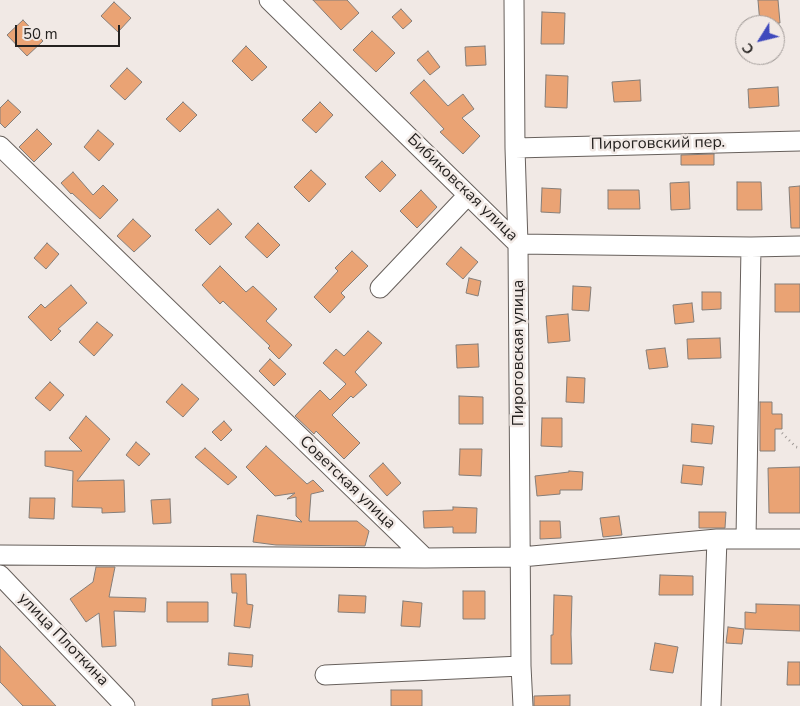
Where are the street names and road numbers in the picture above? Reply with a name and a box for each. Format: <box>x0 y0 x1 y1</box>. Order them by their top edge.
street label: Бибиковская улица <box>403 130 521 246</box>
street label: Пироговский пер. <box>591 133 725 155</box>
street label: Пироговская улица <box>509 280 529 426</box>
street label: Советская улица <box>295 432 399 534</box>
street label: улица Плоткина <box>14 589 112 691</box>

